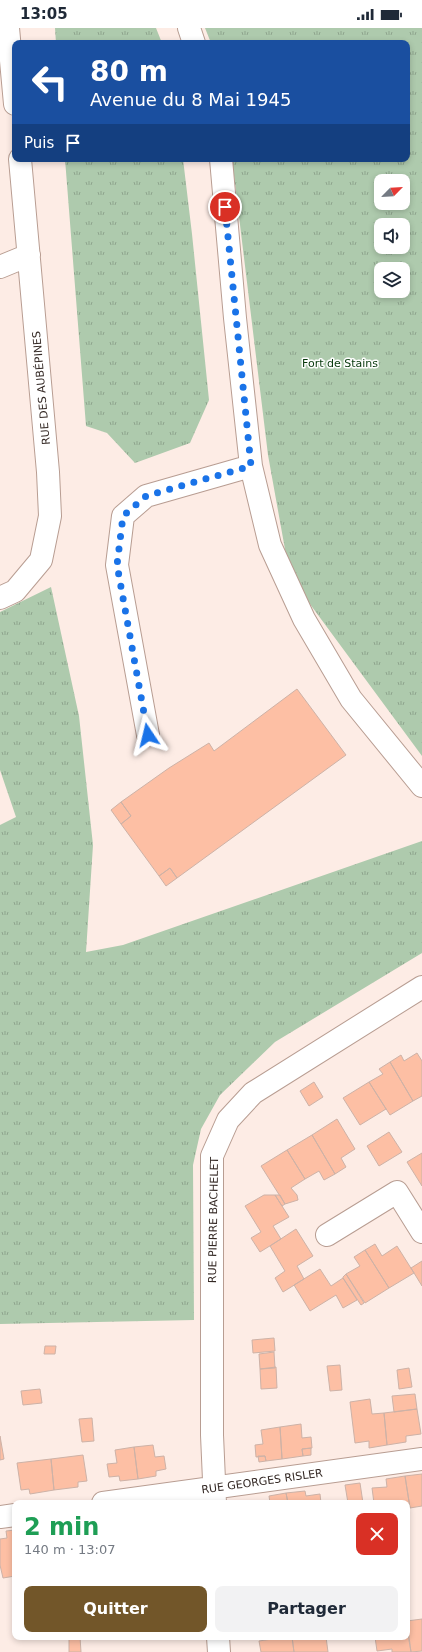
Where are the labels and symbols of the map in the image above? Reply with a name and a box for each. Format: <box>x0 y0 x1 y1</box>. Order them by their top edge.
north arrow <box>374 174 410 210</box>
pin <box>208 190 242 224</box>
street label: RUE DES AUBÉPINES <box>30 331 53 445</box>
park label: Fort de Stains <box>302 357 378 370</box>
position arrow <box>127 714 169 756</box>
street label: RUE PIERRE BACHELET <box>206 1156 221 1283</box>
street label: RUE GEORGES RISLER <box>201 1466 324 1496</box>

